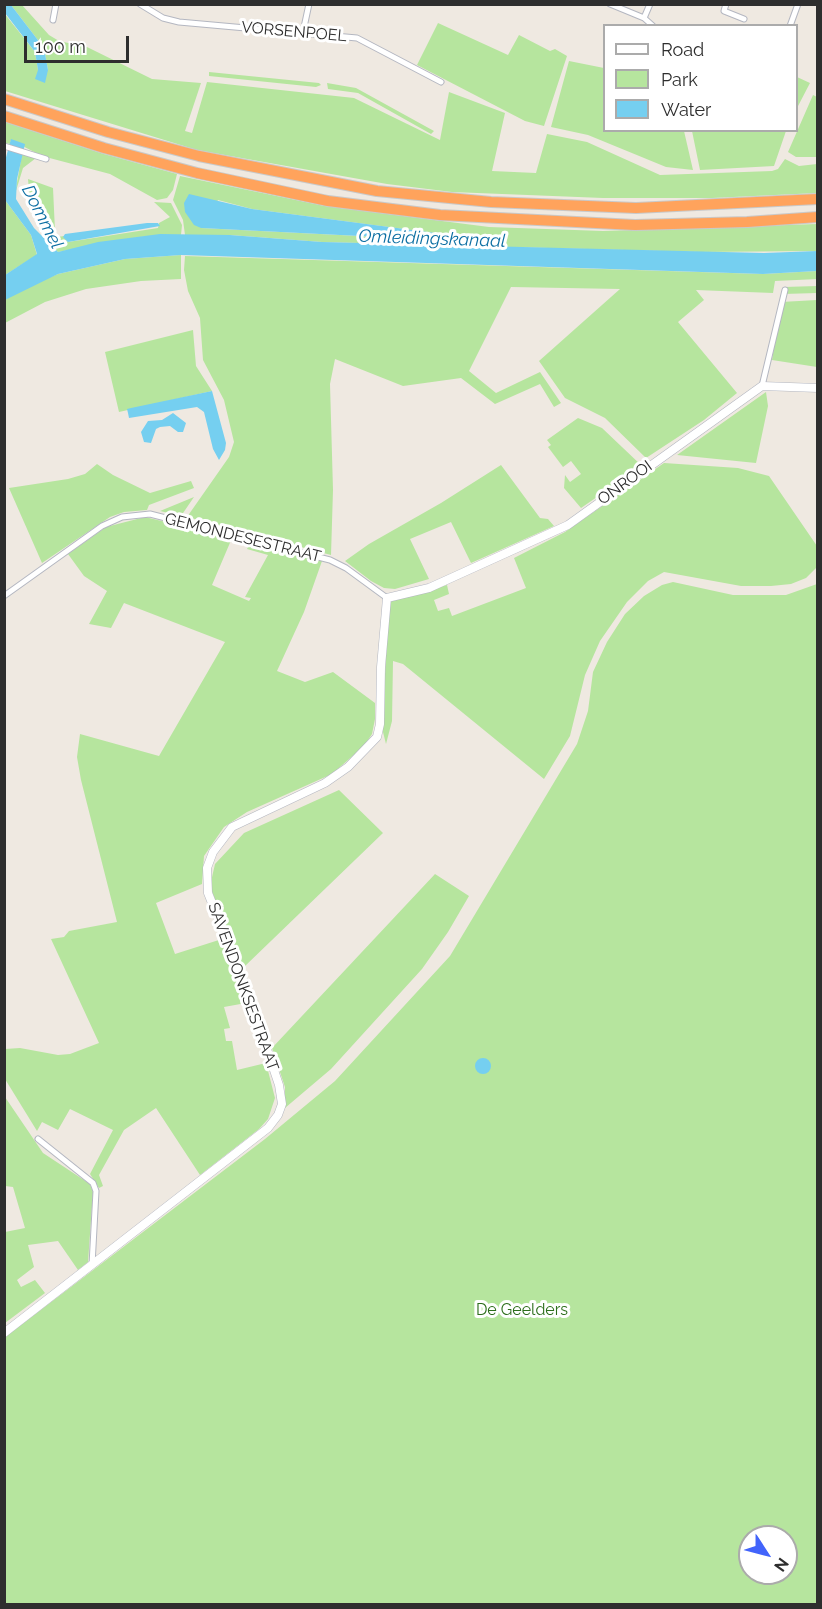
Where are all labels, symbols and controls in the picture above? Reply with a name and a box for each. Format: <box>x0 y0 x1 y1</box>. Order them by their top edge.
street label: VORSENPOEL <box>240 18 348 46</box>
scale bar <box>27 24 132 62</box>
legend <box>603 24 798 132</box>
text: 100 m <box>35 36 86 57</box>
text: Road <box>661 39 704 60</box>
text: Park <box>661 69 698 90</box>
text: Water <box>661 99 711 120</box>
water label: Dommel <box>17 181 67 253</box>
water label: Omleidingskanaal <box>358 226 506 252</box>
street label: ONROOI <box>594 457 656 509</box>
street label: GEMONDESESTRAAT <box>163 509 323 567</box>
street label: SAVENDONKSESTRAAT <box>204 900 282 1074</box>
park label: De Geelders <box>476 1300 568 1320</box>
north arrow <box>738 1525 798 1585</box>
text: N <box>770 1554 793 1575</box>

